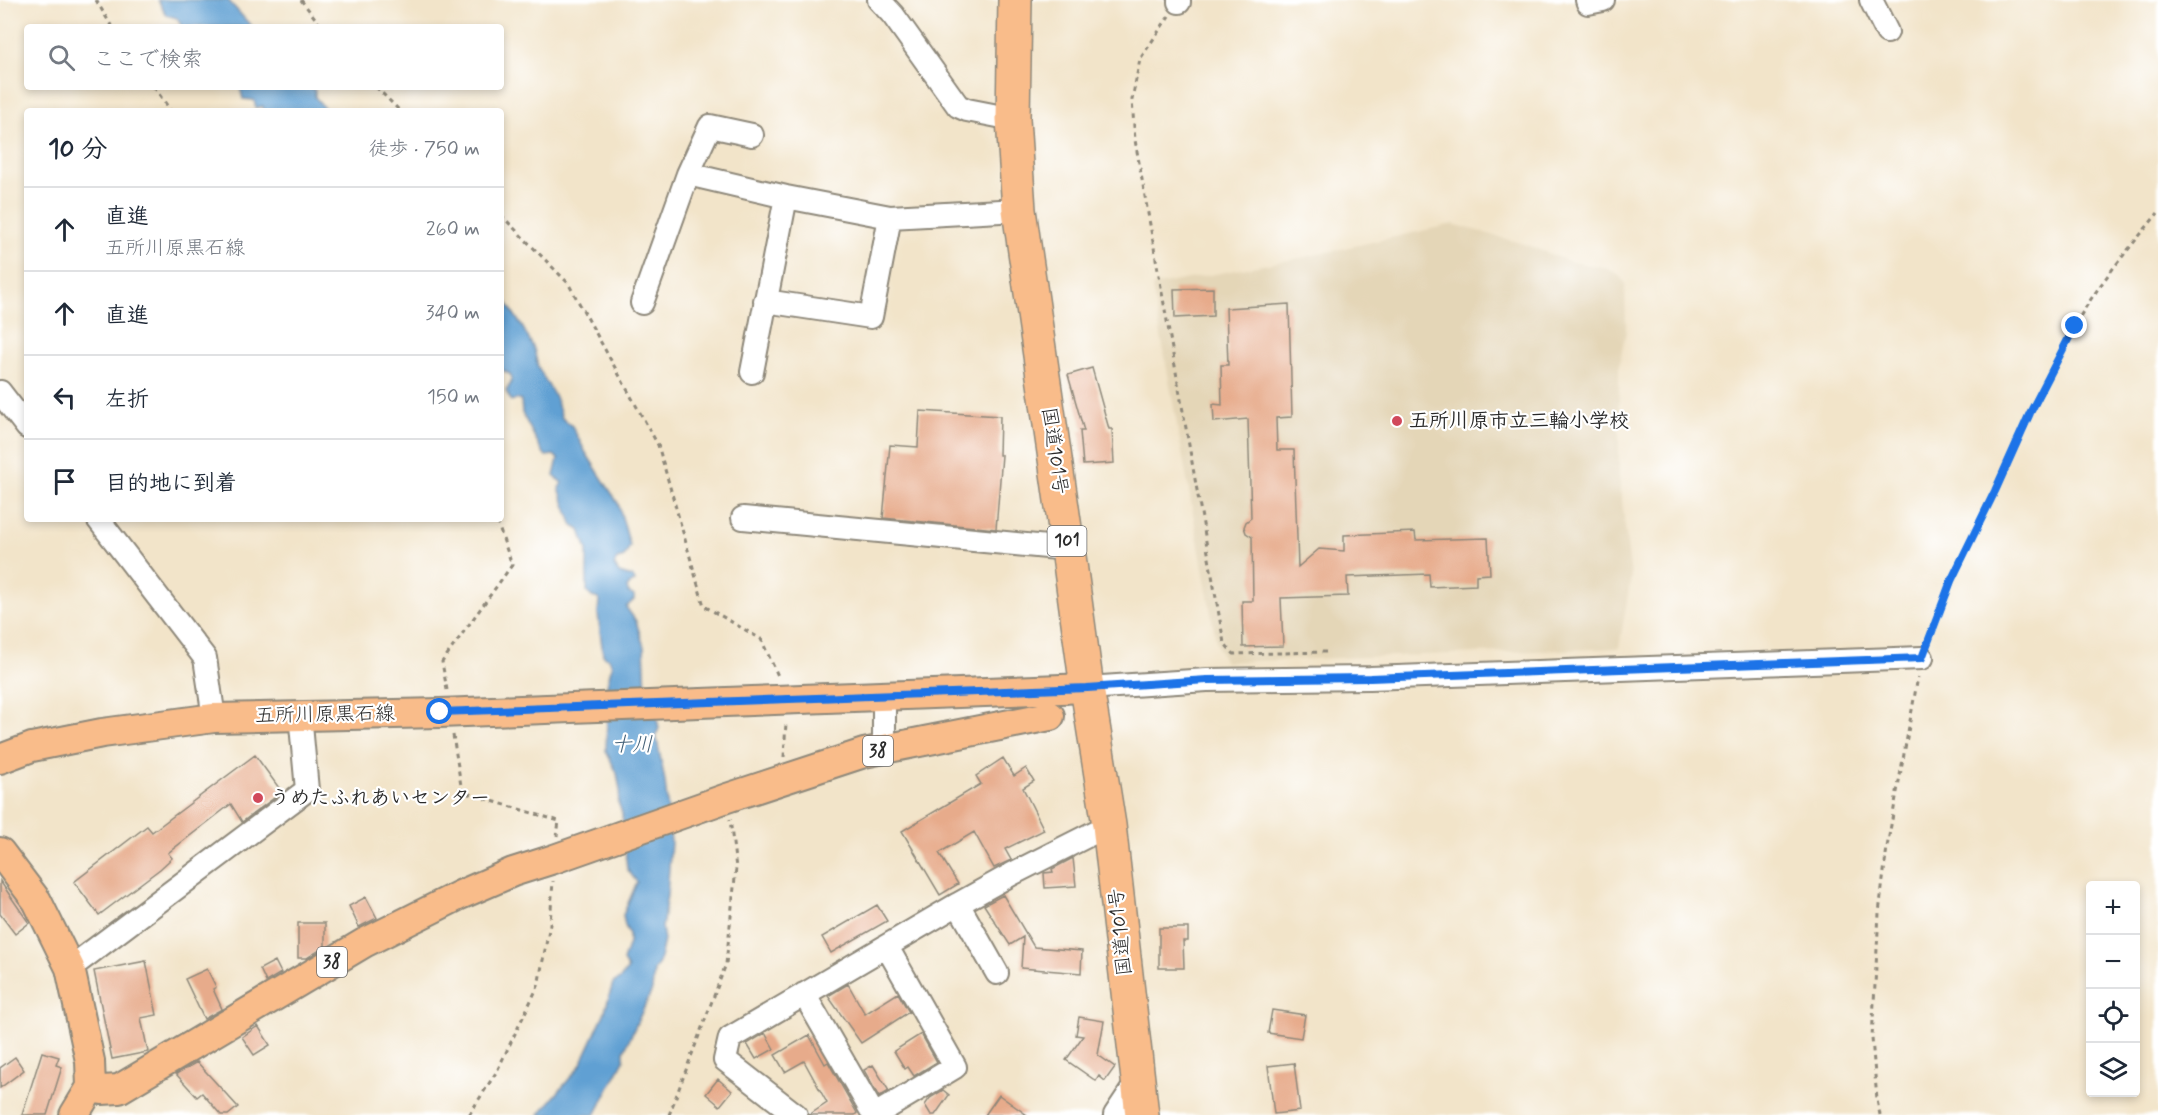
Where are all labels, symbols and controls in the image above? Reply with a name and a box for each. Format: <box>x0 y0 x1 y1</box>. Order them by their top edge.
search box <box>24 24 504 90</box>
icon: search <box>45 41 78 74</box>
text: ここで検索 <box>93 46 203 74</box>
text: 10 分 <box>48 133 108 167</box>
text: 徒歩 · 750 m <box>368 136 480 163</box>
text: 直進 <box>105 203 149 231</box>
icon: ahead <box>48 213 81 246</box>
text: 260 m <box>426 216 480 243</box>
text: 五所川原黒石線 <box>105 235 245 262</box>
icon: ahead <box>48 297 81 330</box>
text: 340 m <box>425 300 480 327</box>
text: 直進 <box>105 302 149 330</box>
route end <box>2061 312 2087 338</box>
icon: left <box>48 381 81 414</box>
text: 150 m <box>427 384 480 411</box>
text: 左折 <box>105 386 149 414</box>
street label: 国道101号 <box>1034 405 1074 497</box>
place label: 五所川原市立三輪小学校 <box>1409 408 1629 435</box>
marker: 五所川原市立三輪小学校 <box>1390 414 1404 428</box>
icon: arrive <box>48 465 81 498</box>
text: 目的地に到着 <box>105 470 237 498</box>
road number: 101 <box>1048 526 1086 556</box>
route start <box>426 698 452 724</box>
street label: 五所川原黒石線 <box>255 700 395 730</box>
water label: 十川 <box>611 731 653 759</box>
road number: 38 <box>863 736 893 766</box>
place label: うめたふれあいセンター <box>270 785 490 812</box>
marker: うめたふれあいセンター <box>251 791 265 805</box>
map controls <box>2086 881 2140 1097</box>
button: + <box>2086 881 2140 935</box>
street label: 国道101号 <box>1103 887 1139 977</box>
button: − <box>2086 935 2140 989</box>
road number: 38 <box>317 947 347 977</box>
button: locate <box>2086 989 2140 1043</box>
button: layers <box>2086 1043 2140 1097</box>

